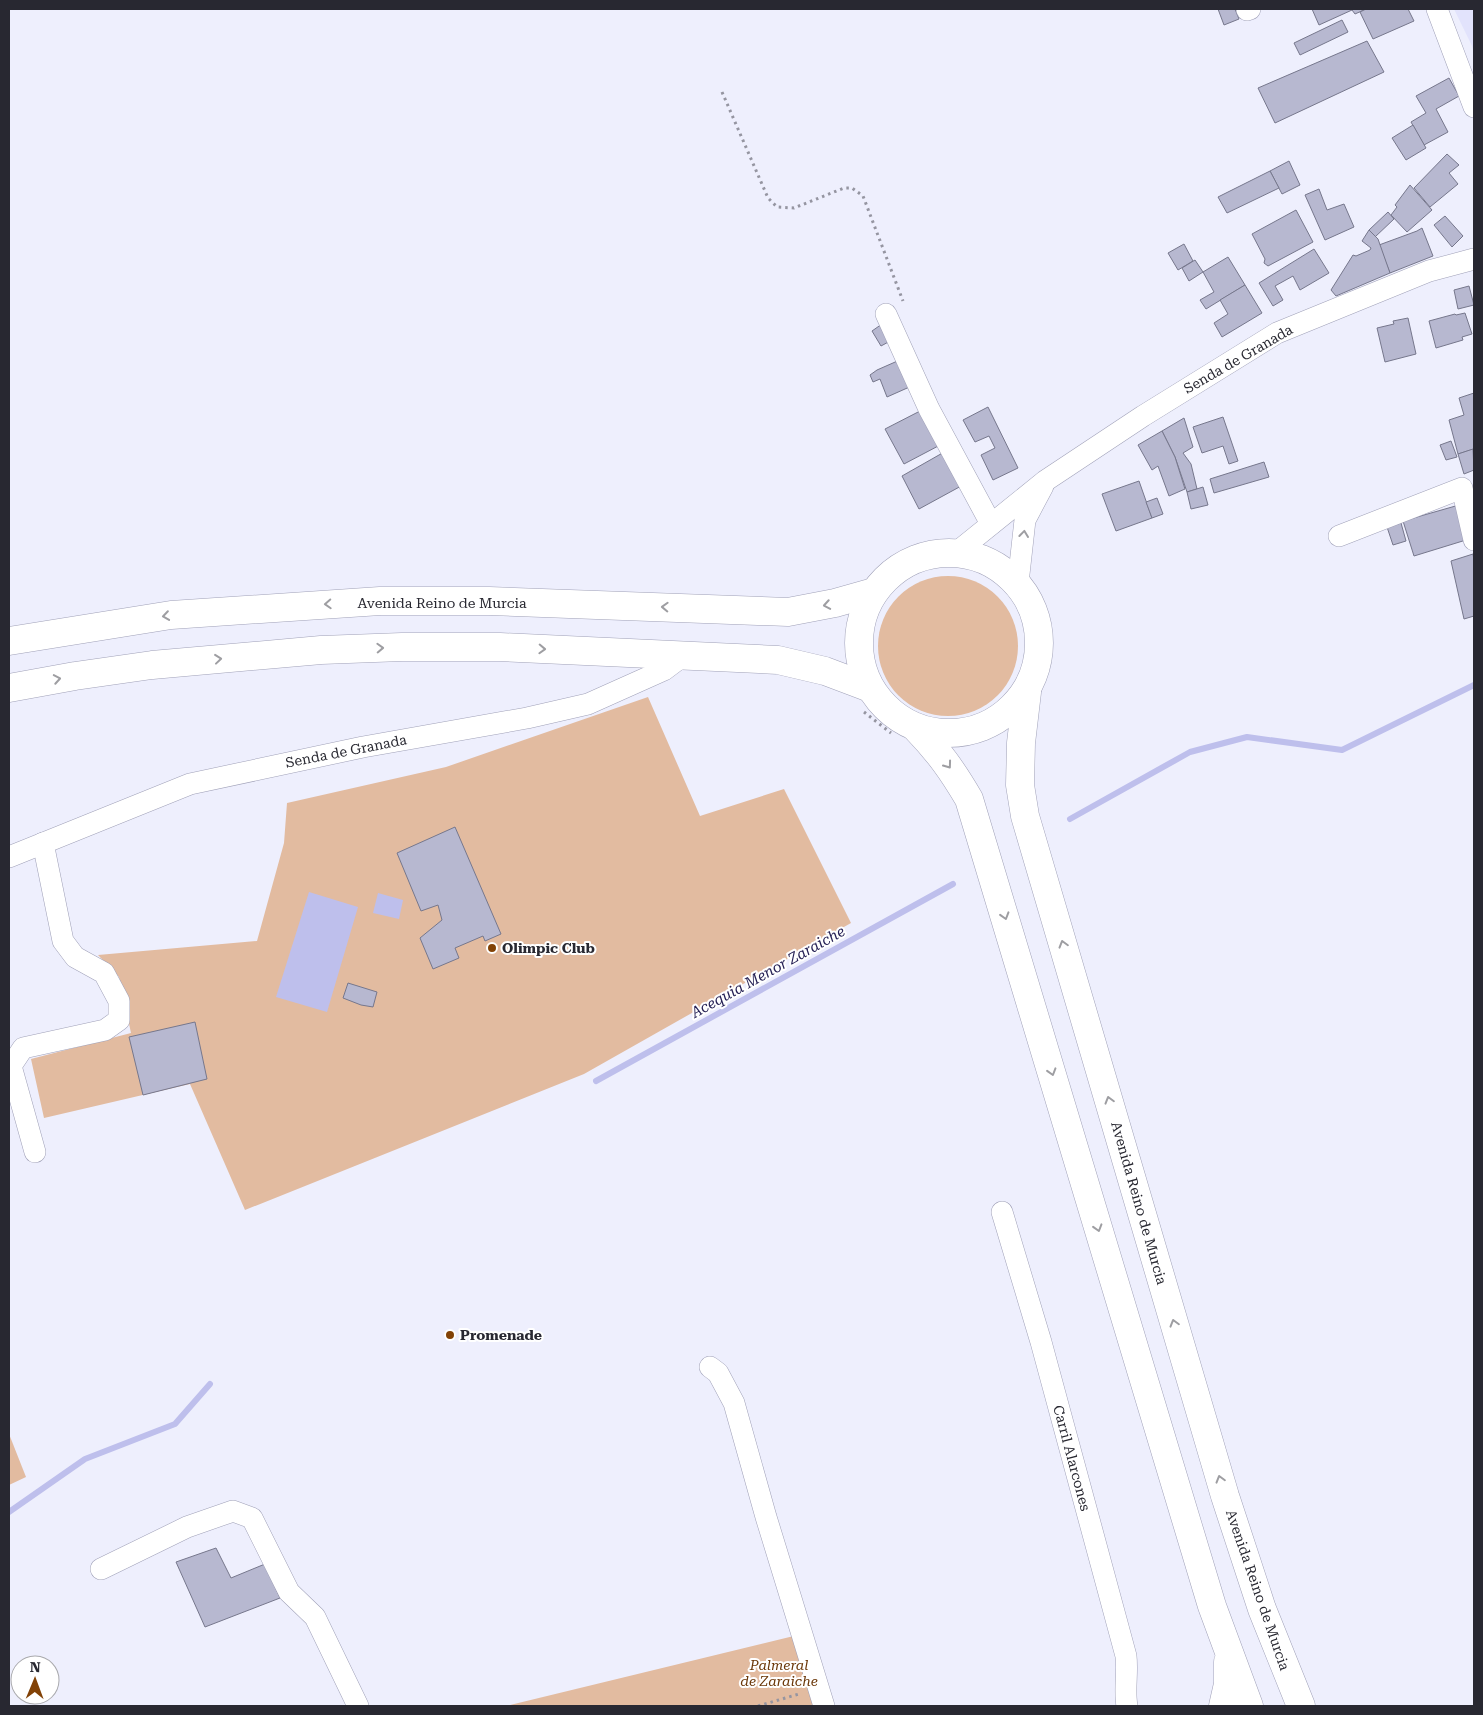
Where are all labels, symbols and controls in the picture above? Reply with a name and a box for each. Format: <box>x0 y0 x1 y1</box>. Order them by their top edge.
street label: Senda de Granada <box>1181 321 1296 397</box>
one-way arrow <box>1018 530 1029 538</box>
street label: Avenida Reino de Murcia <box>357 595 527 611</box>
one-way arrow <box>324 598 332 609</box>
one-way arrow <box>823 599 832 609</box>
one-way arrow <box>661 602 669 612</box>
one-way arrow <box>162 610 170 620</box>
one-way arrow <box>376 643 384 653</box>
one-way arrow <box>539 644 547 654</box>
one-way arrow <box>214 654 222 665</box>
one-way arrow <box>52 675 61 685</box>
street label: Senda de Granada <box>284 731 408 771</box>
one-way arrow <box>942 759 951 769</box>
one-way arrow <box>1000 912 1010 920</box>
water label: Acequia Menor Zaraiche <box>687 922 848 1022</box>
place label: Olimpic Club <box>502 940 595 956</box>
one-way arrow <box>1058 941 1068 949</box>
marker: Olimpic Club <box>486 942 498 954</box>
one-way arrow <box>1046 1067 1056 1075</box>
one-way arrow <box>1104 1096 1114 1105</box>
street label: Avenida Reino de Murcia <box>1108 1120 1170 1287</box>
one-way arrow <box>1093 1223 1103 1231</box>
one-way arrow <box>1170 1319 1180 1328</box>
place label: Promenade <box>460 1327 542 1343</box>
marker: Promenade <box>444 1329 456 1341</box>
street label: Carril Alarcones <box>1050 1403 1094 1513</box>
one-way arrow <box>1216 1475 1226 1484</box>
street label: Avenida Reino de Murcia <box>1223 1507 1293 1673</box>
north arrow <box>10 1655 60 1705</box>
park label: Palmeral de Zaraiche <box>740 1657 818 1689</box>
text: N <box>30 1659 41 1675</box>

